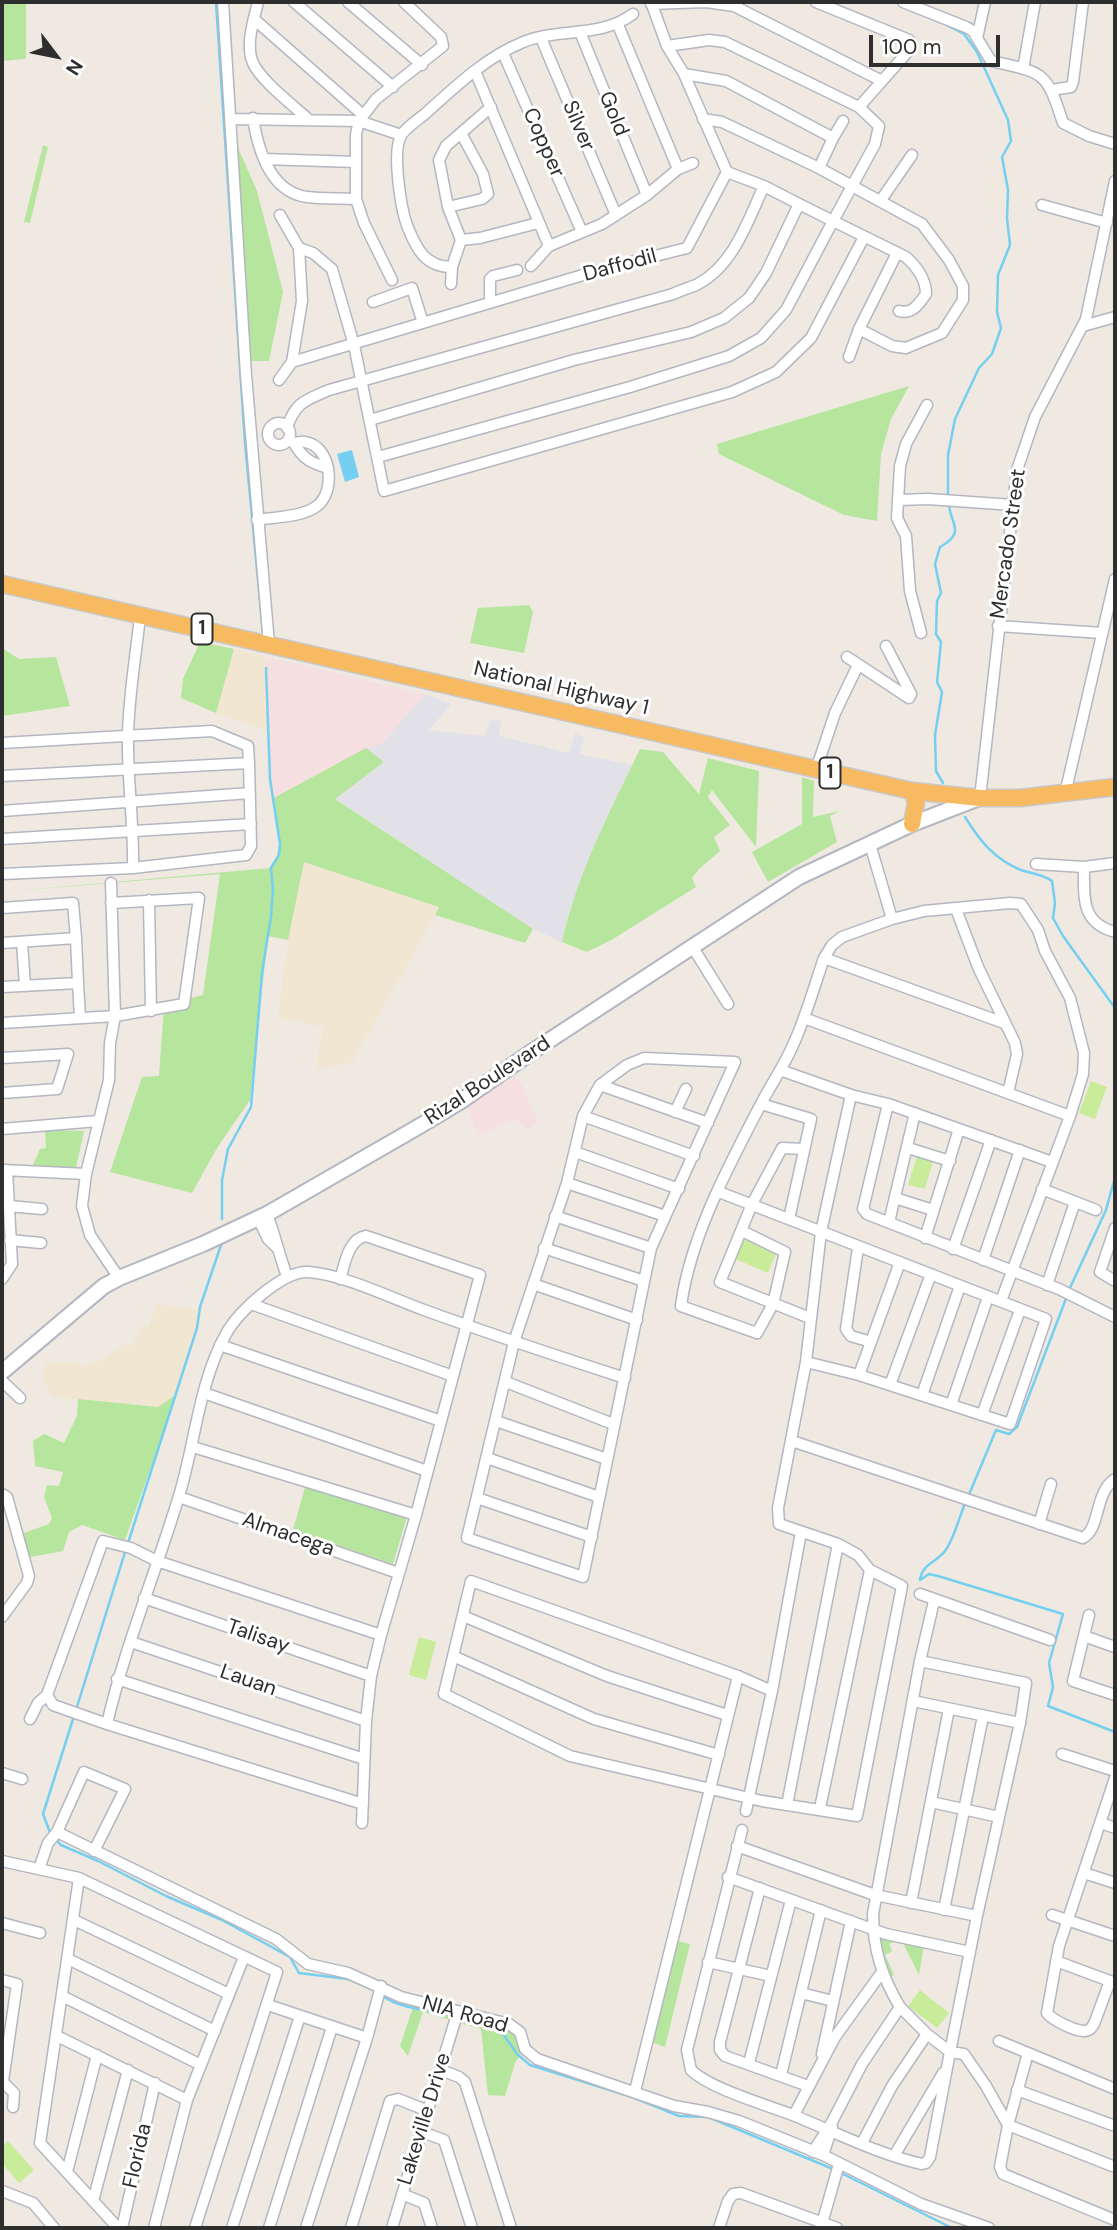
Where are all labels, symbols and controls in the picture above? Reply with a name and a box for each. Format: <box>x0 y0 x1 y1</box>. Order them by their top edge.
north arrow <box>21 21 91 91</box>
scale bar <box>872 21 1003 65</box>
text: 100 m <box>882 33 942 61</box>
text: N <box>60 55 89 80</box>
street label: Gold <box>593 88 633 140</box>
street label: Silver <box>556 97 600 155</box>
street label: Copper <box>517 104 569 182</box>
street label: Daffodil <box>580 244 660 288</box>
street label: Mercado Street <box>986 467 1032 621</box>
road number: 1 <box>192 614 212 644</box>
street label: National Highway 1 <box>471 657 651 721</box>
road number: 1 <box>820 758 840 788</box>
street label: Rizal Boulevard <box>420 1031 556 1131</box>
street label: Almacega <box>239 1507 337 1563</box>
street label: Talisay <box>223 1615 293 1659</box>
street label: Lauan <box>216 1660 280 1702</box>
street label: NIA Road <box>419 1991 511 2039</box>
street label: Lakeville Drive <box>393 2050 457 2188</box>
street label: Florida <box>118 2121 158 2191</box>

